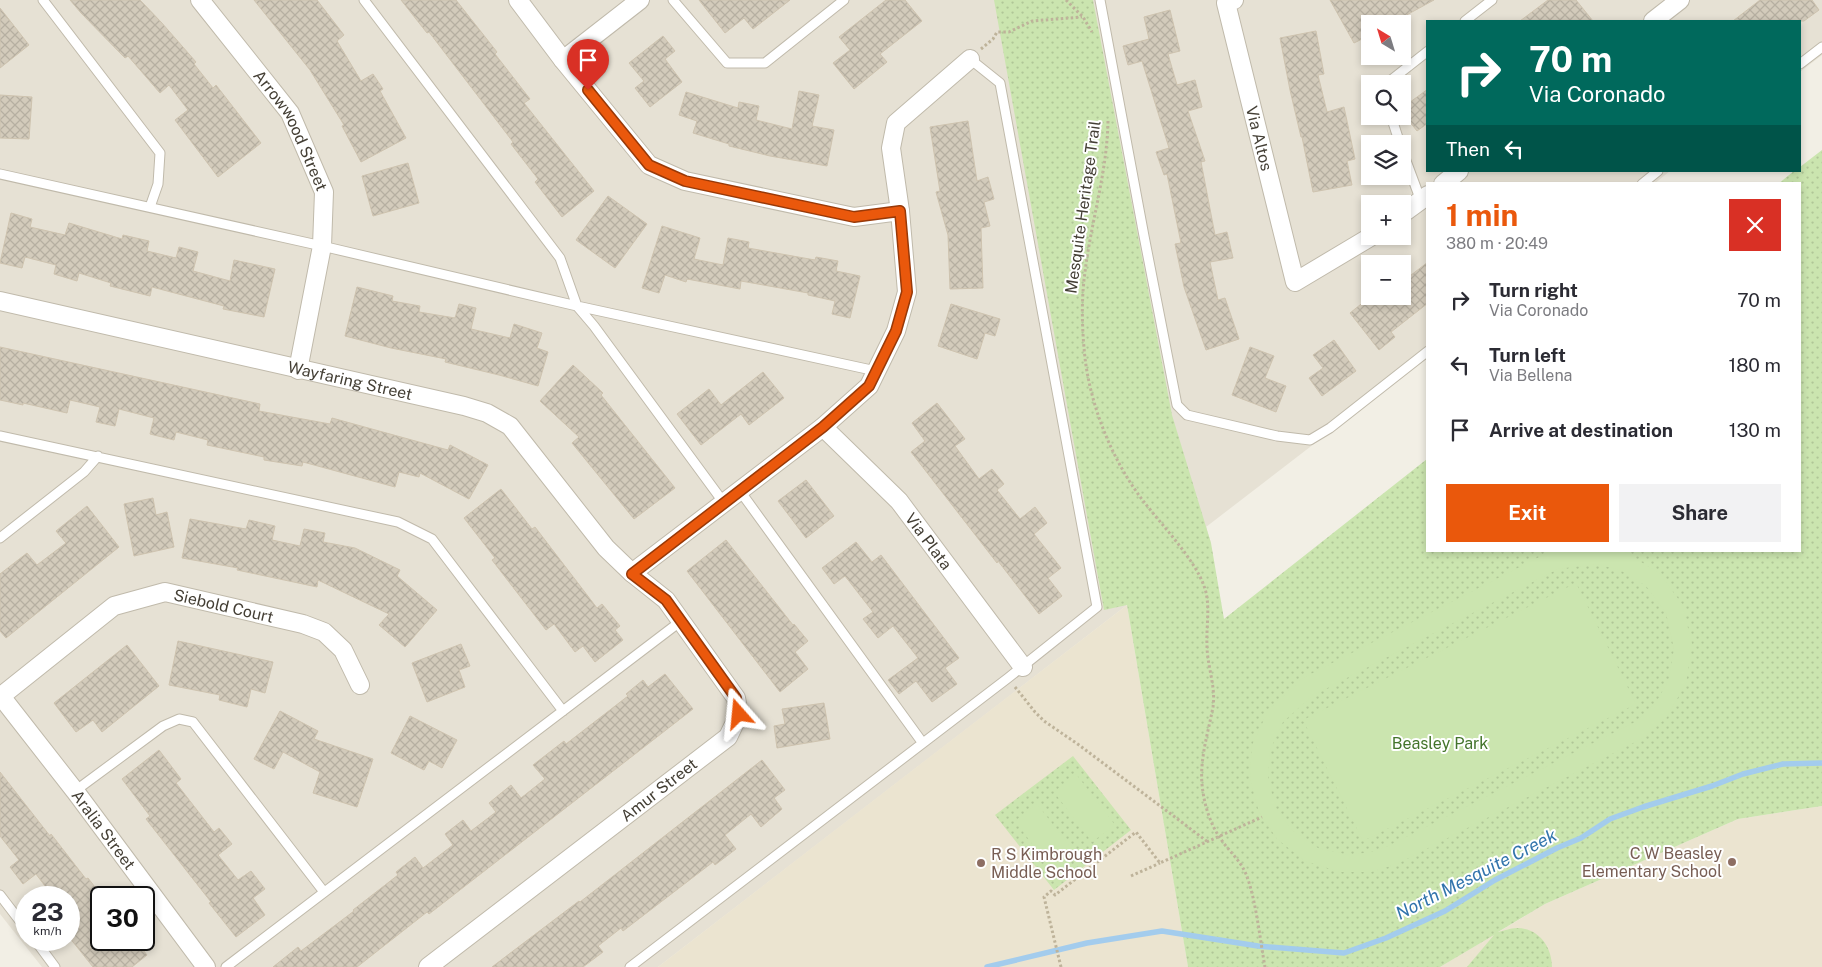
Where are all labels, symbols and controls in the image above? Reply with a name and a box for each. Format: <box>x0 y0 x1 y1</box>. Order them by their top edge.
north arrow <box>1361 15 1411 65</box>
map controls <box>1361 15 1411 305</box>
pin <box>567 39 609 90</box>
text: 70 m <box>1529 39 1612 80</box>
icon: right <box>1446 40 1511 105</box>
icon: arrive <box>574 46 602 74</box>
street label: Arrowwood Street <box>250 66 332 194</box>
button: search <box>1361 75 1411 125</box>
text: Via Coronado <box>1529 81 1666 107</box>
street label: Via Altos <box>1242 104 1277 173</box>
street label: Mesquite Heritage Trail <box>1061 119 1105 295</box>
button: layers <box>1361 135 1411 185</box>
icon: left <box>1500 135 1528 163</box>
text: Then <box>1446 138 1490 160</box>
button: + <box>1361 195 1411 245</box>
text: 1 min <box>1446 197 1518 233</box>
button: close <box>1729 199 1781 251</box>
text: 380 m · 20:49 <box>1446 234 1548 253</box>
button: − <box>1361 255 1411 305</box>
text: Turn right <box>1489 279 1578 301</box>
icon: right <box>1446 286 1474 314</box>
text: 70 m <box>1737 289 1781 311</box>
text: Via Coronado <box>1489 301 1588 320</box>
text: Turn left <box>1489 344 1566 366</box>
icon: left <box>1446 351 1474 379</box>
text: 180 m <box>1728 354 1781 376</box>
street label: Wayfaring Street <box>286 357 414 404</box>
text: Via Bellena <box>1489 366 1572 385</box>
icon: arrive <box>1446 416 1474 444</box>
text: Arrive at destination <box>1489 419 1673 441</box>
text: 130 m <box>1729 419 1781 441</box>
button: Exit <box>1446 484 1609 542</box>
button: Share <box>1619 484 1781 542</box>
street label: Via Plata <box>902 509 956 573</box>
street label: Siebold Court <box>172 585 276 626</box>
position arrow <box>712 687 764 739</box>
park label: Beasley Park <box>1392 734 1488 753</box>
street label: Amur Street <box>617 754 701 826</box>
street label: Aralia Street <box>68 786 140 873</box>
water label: North Mesquite Creek <box>1392 824 1560 924</box>
place label: C W Beasley Elementary School <box>1582 844 1722 881</box>
place label: R S Kimbrough Middle School <box>991 845 1102 882</box>
marker: C W Beasley Elementary School <box>1726 856 1738 868</box>
marker: R S Kimbrough Middle School <box>975 857 987 869</box>
speed limit sign: 30 <box>90 886 155 951</box>
text: 23 <box>31 897 64 927</box>
text: km/h <box>33 924 62 938</box>

